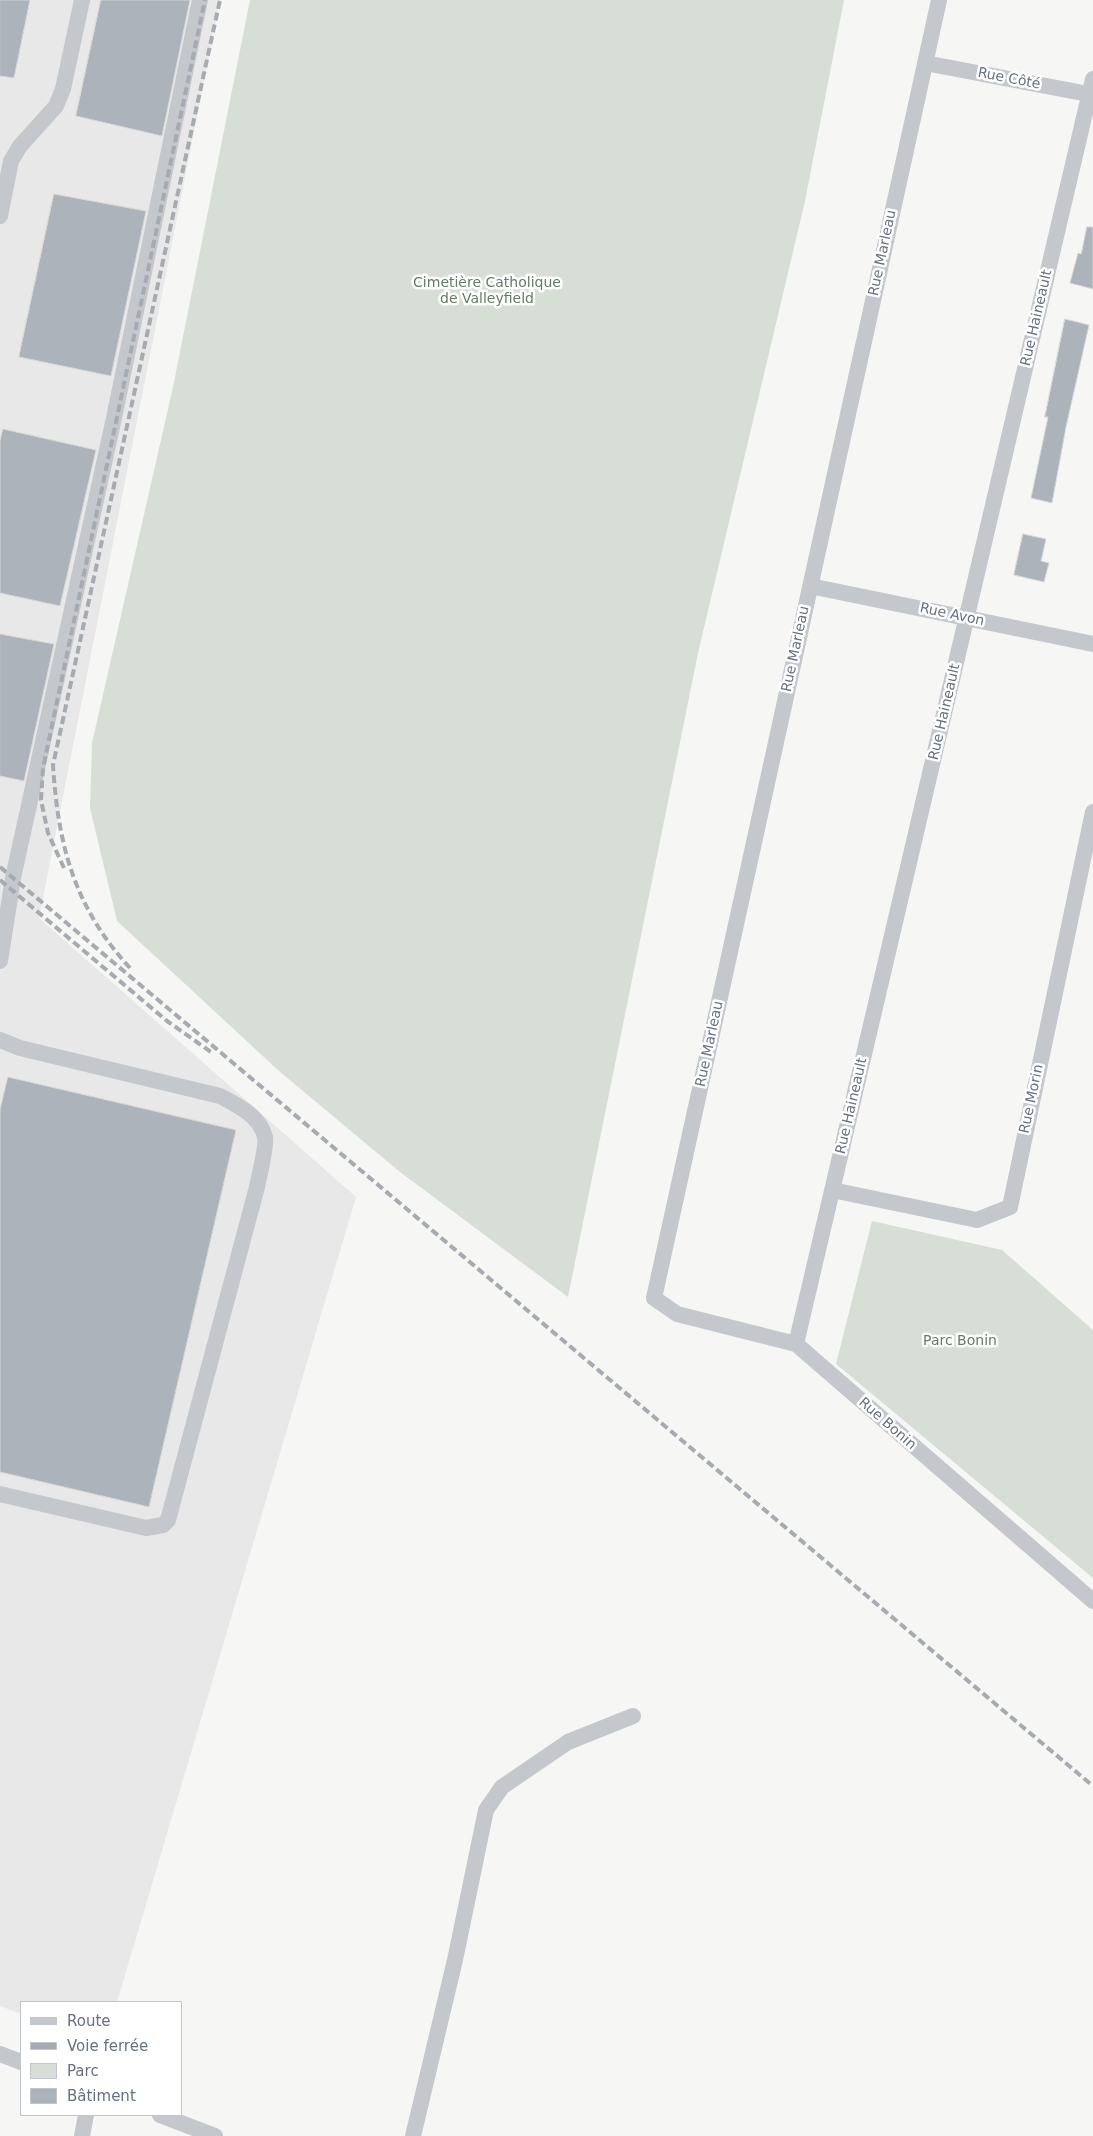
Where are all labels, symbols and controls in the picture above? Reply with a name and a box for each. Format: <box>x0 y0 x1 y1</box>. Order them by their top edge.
street label: Rue Côté <box>976 65 1042 93</box>
street label: Rue Marleau <box>866 209 900 297</box>
street label: Rue Haineault <box>1018 268 1056 368</box>
park label: Cimetière Catholique de Valleyfield <box>413 275 561 308</box>
street label: Rue Avon <box>918 600 986 630</box>
street label: Rue Marleau <box>779 605 813 693</box>
street label: Rue Haineault <box>926 662 964 762</box>
street label: Rue Marleau <box>693 1000 727 1088</box>
street label: Rue Haineault <box>833 1056 871 1156</box>
street label: Rue Morin <box>1016 1063 1048 1135</box>
park label: Parc Bonin <box>923 1333 997 1349</box>
street label: Rue Bonin <box>855 1394 919 1454</box>
legend <box>20 2001 182 2116</box>
text: Route <box>67 2012 111 2030</box>
text: Voie ferrée <box>67 2037 148 2055</box>
text: Parc <box>67 2062 99 2080</box>
text: Bâtiment <box>67 2087 136 2105</box>

